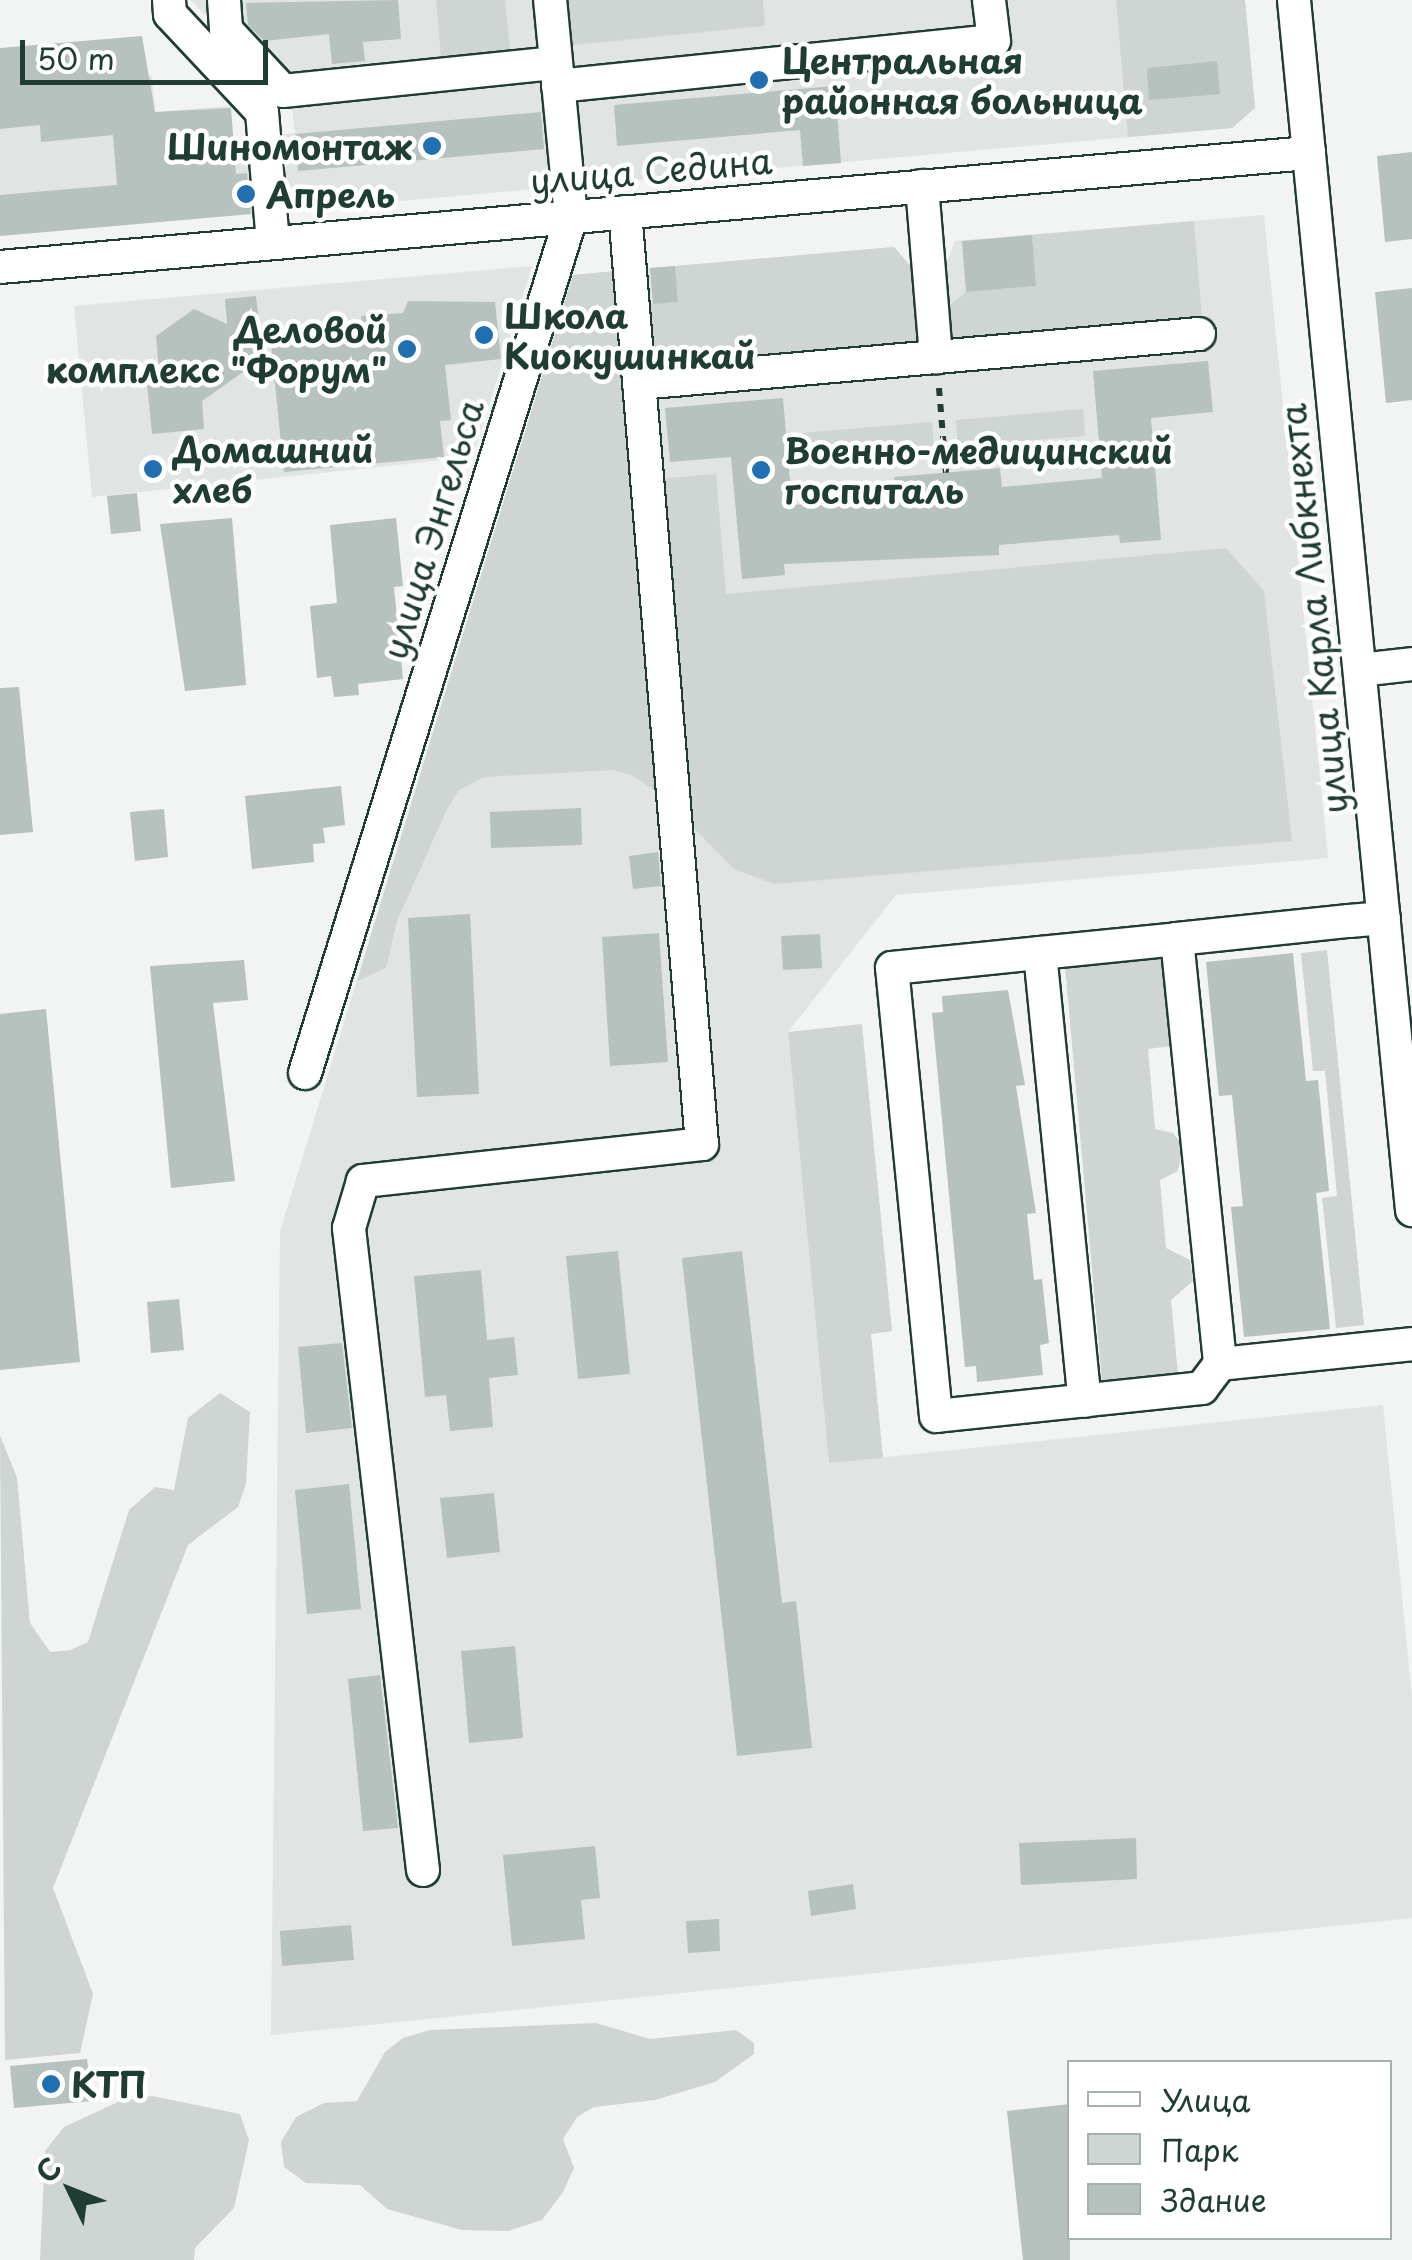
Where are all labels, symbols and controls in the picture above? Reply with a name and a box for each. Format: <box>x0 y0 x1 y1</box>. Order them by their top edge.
scale bar <box>25 20 272 82</box>
text: 50 m <box>37 35 115 80</box>
place label: Центральная районная больница <box>782 39 1142 121</box>
marker: Центральная районная больница <box>746 67 772 93</box>
place label: Шиномонтаж <box>167 125 412 167</box>
marker: Шиномонтаж <box>421 135 443 157</box>
street label: улица Седина <box>527 138 775 202</box>
place label: Апрель <box>266 173 395 215</box>
marker: Апрель <box>235 183 257 205</box>
place label: Школа Киокушинкай <box>504 294 755 376</box>
place label: Деловой комплекс "Форум" <box>45 308 387 390</box>
marker: Школа Киокушинкай <box>473 324 495 346</box>
marker: Деловой комплекс "Форум" <box>396 338 418 360</box>
street label: улица Энгельса <box>372 393 492 665</box>
street label: улица Карла Либкнехта <box>1271 401 1355 817</box>
place label: Домашний хлеб <box>173 428 374 510</box>
place label: Военно-медицинский госпиталь <box>784 429 1173 511</box>
marker: Военно-медицинский госпиталь <box>748 457 774 483</box>
marker: Домашний хлеб <box>142 458 164 480</box>
legend <box>1067 2060 1392 2240</box>
place label: КТП <box>71 2063 147 2105</box>
marker: КТП <box>40 2073 62 2095</box>
text: Улица <box>1161 2077 1250 2122</box>
text: Парк <box>1161 2127 1238 2172</box>
north arrow <box>20 2140 120 2240</box>
text: С <box>25 2147 71 2192</box>
text: Здание <box>1161 2177 1267 2222</box>

